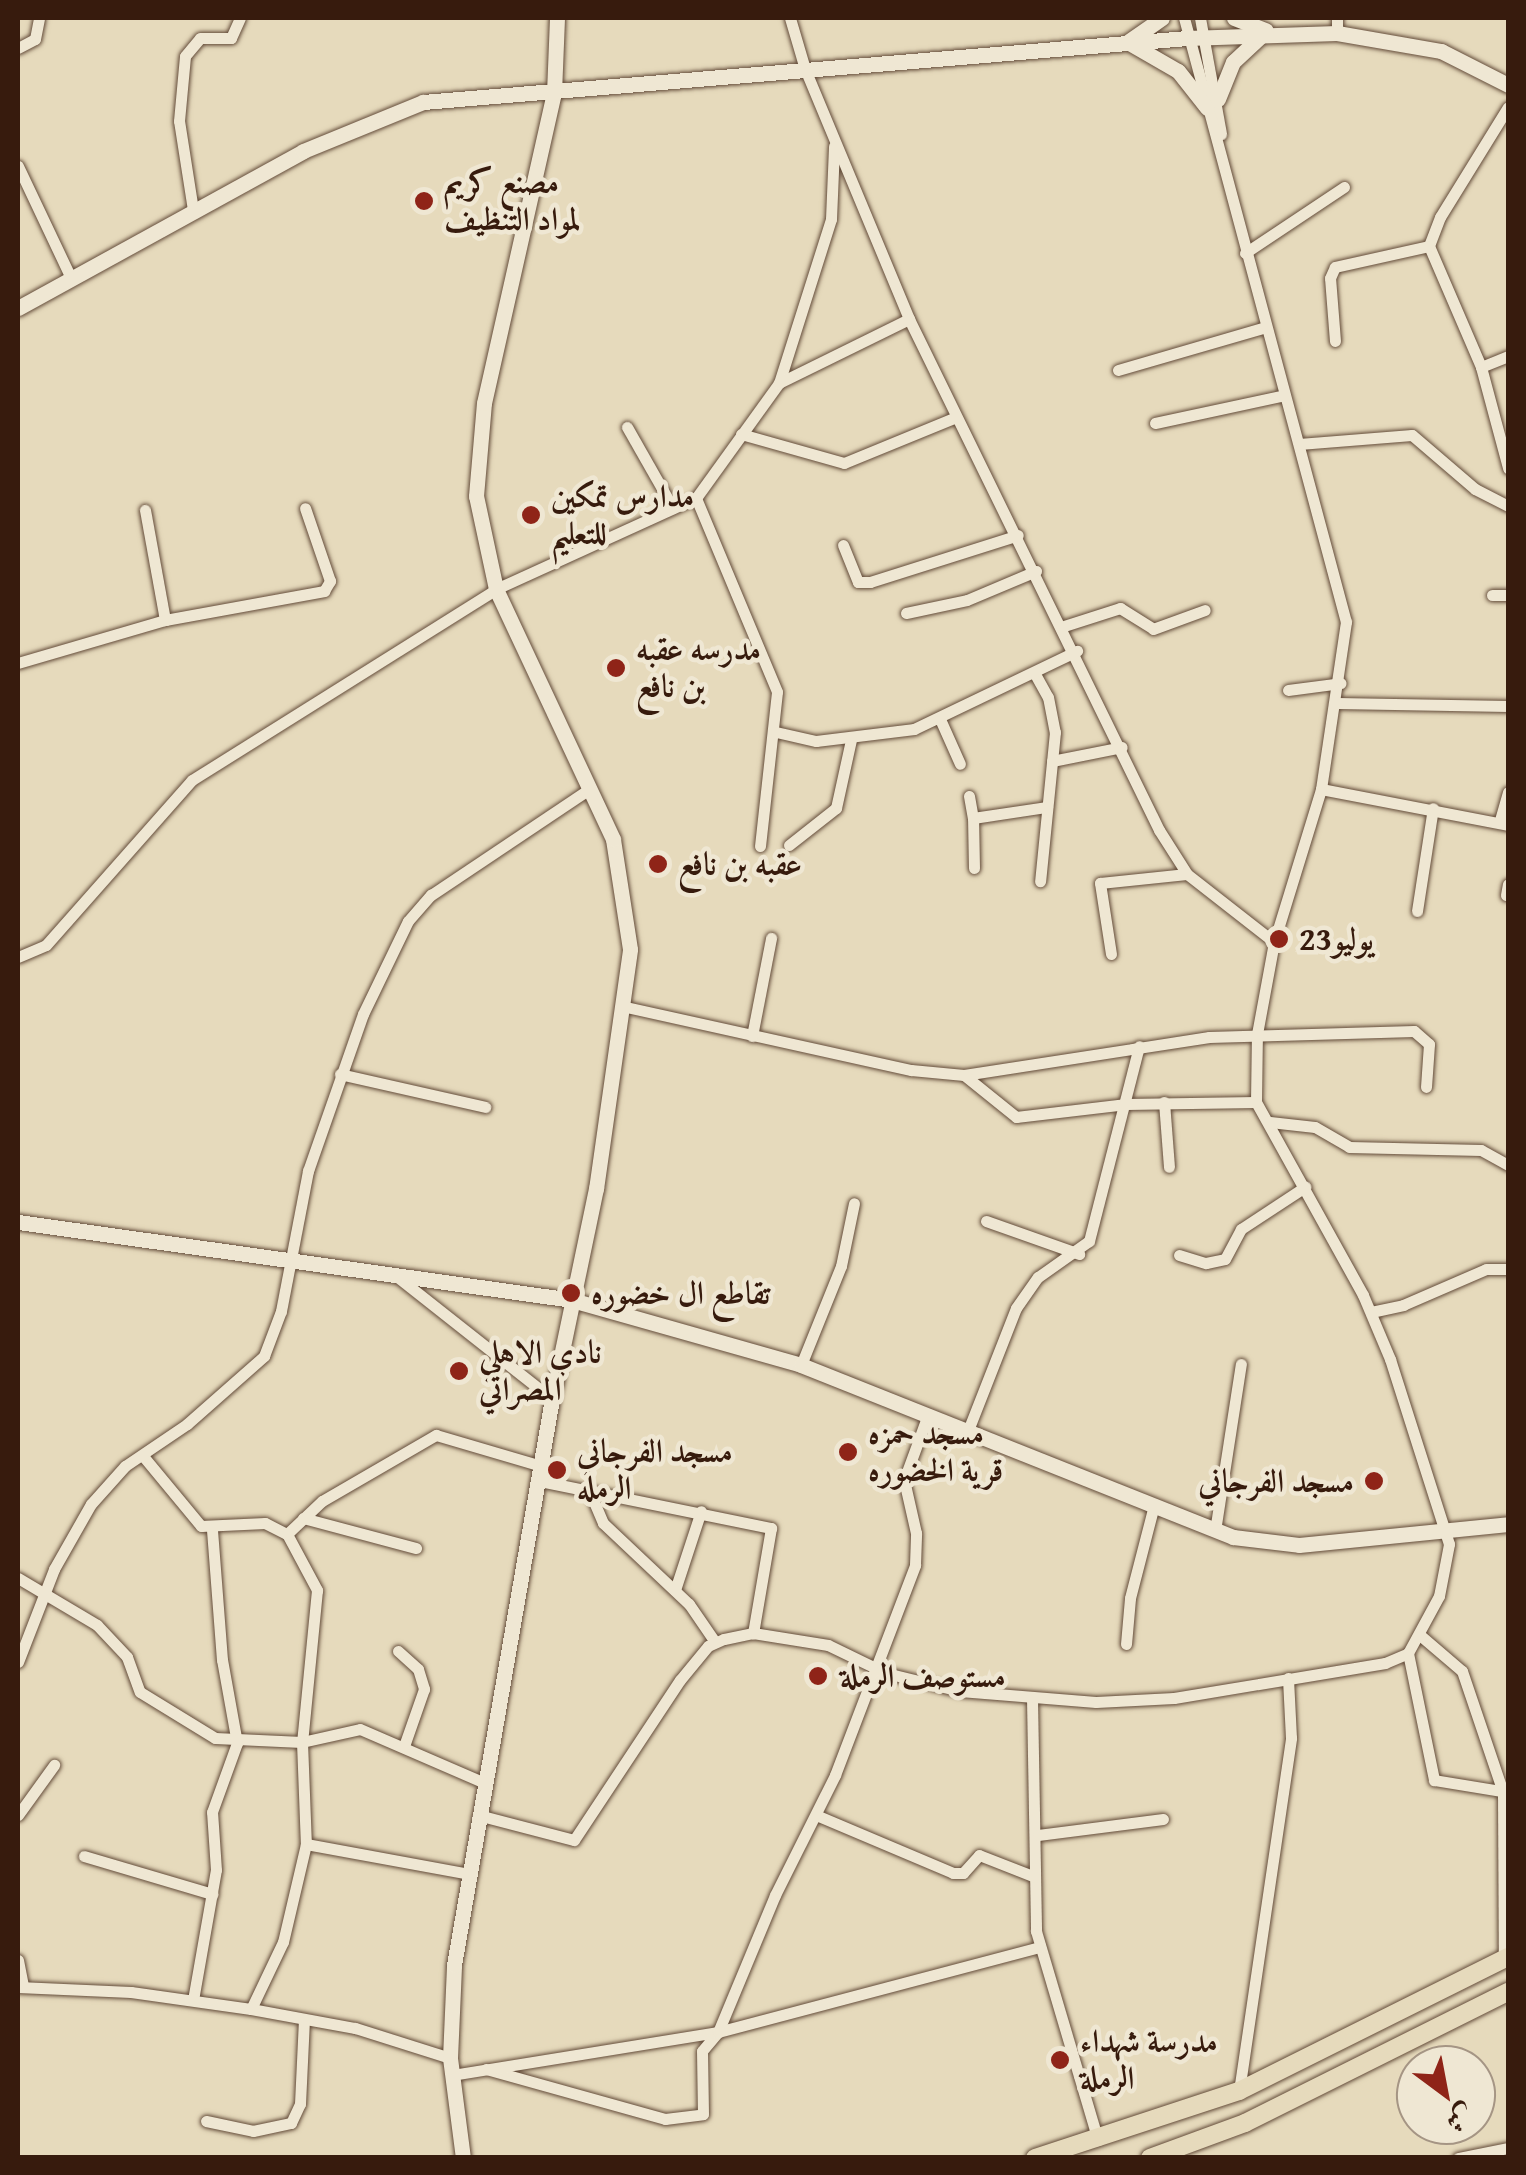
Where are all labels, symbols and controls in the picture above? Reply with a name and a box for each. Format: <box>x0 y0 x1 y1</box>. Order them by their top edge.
place label: مصنع كريم لمواد التنظيف <box>444 164 581 239</box>
marker: مصنع كريم لمواد التنظيف <box>413 190 435 212</box>
place label: مدارس تمكين للتعليم <box>551 478 694 553</box>
marker: مدارس تمكين للتعليم <box>520 504 542 526</box>
place label: مدرسه عقبه بن نافع <box>636 631 761 706</box>
marker: مدرسه عقبه بن نافع <box>605 657 627 679</box>
place label: عقبه بن نافع <box>678 845 802 883</box>
marker: عقبه بن نافع <box>647 853 669 875</box>
place label: 23يوليو <box>1299 920 1374 958</box>
marker: 23يوليو <box>1268 928 1290 950</box>
place label: تقاطع ال خضوره <box>591 1274 770 1312</box>
marker: تقاطع ال خضوره <box>560 1282 582 1304</box>
place label: نادي الاهلي المصراتي <box>479 1334 602 1409</box>
marker: نادي الاهلي المصراتي <box>448 1360 470 1382</box>
place label: مسجد حمزه قرية الخضوره <box>868 1415 1003 1490</box>
place label: مسجد الفرجاني الرمله <box>577 1433 733 1508</box>
marker: مسجد حمزه قرية الخضوره <box>837 1441 859 1463</box>
marker: مسجد الفرجاني الرمله <box>546 1459 568 1481</box>
place label: مسجد الفرجاني <box>1198 1462 1354 1500</box>
marker: مسجد الفرجاني <box>1363 1470 1385 1492</box>
place label: مستوصف الرملة <box>840 1657 1006 1695</box>
marker: مستوصف الرملة <box>805 1663 831 1689</box>
place label: مدرسة شهداء الرملة <box>1080 2023 1218 2098</box>
north arrow <box>1396 2045 1496 2145</box>
marker: مدرسة شهداء الرملة <box>1049 2049 1071 2071</box>
text: ش <box>1438 2094 1484 2144</box>

